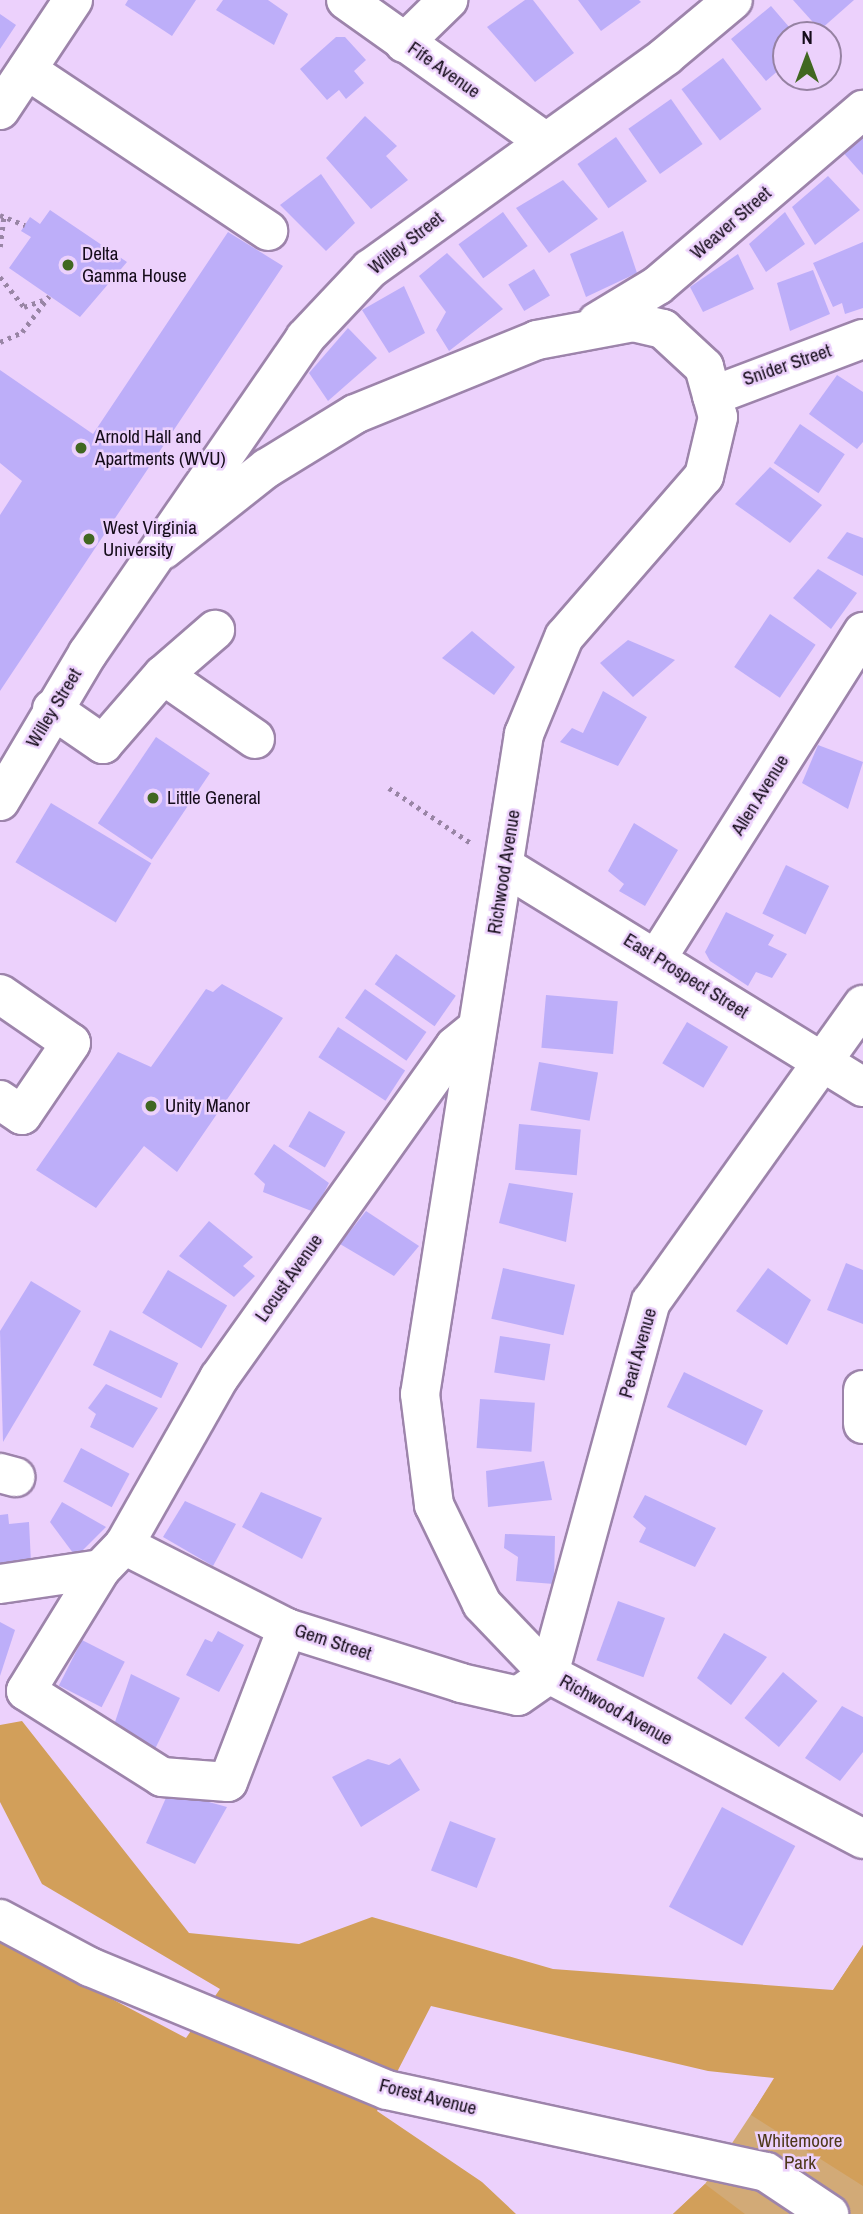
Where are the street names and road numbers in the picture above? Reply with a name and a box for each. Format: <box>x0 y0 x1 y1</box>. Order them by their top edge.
street label: Fife Avenue <box>403 37 485 103</box>
street label: Weaver Street <box>686 182 776 264</box>
street label: Willey Street <box>364 207 448 279</box>
street label: Snider Street <box>740 339 834 391</box>
street label: Willey Street <box>21 664 87 752</box>
street label: Allen Avenue <box>726 750 794 840</box>
street label: Richwood Avenue <box>483 808 525 936</box>
street label: East Prospect Street <box>619 928 753 1024</box>
street label: Locust Avenue <box>250 1229 328 1327</box>
street label: Pearl Avenue <box>614 1305 662 1401</box>
street label: Gem Street <box>292 1619 374 1665</box>
street label: Richwood Avenue <box>555 1669 677 1751</box>
street label: Forest Avenue <box>377 2074 479 2120</box>

